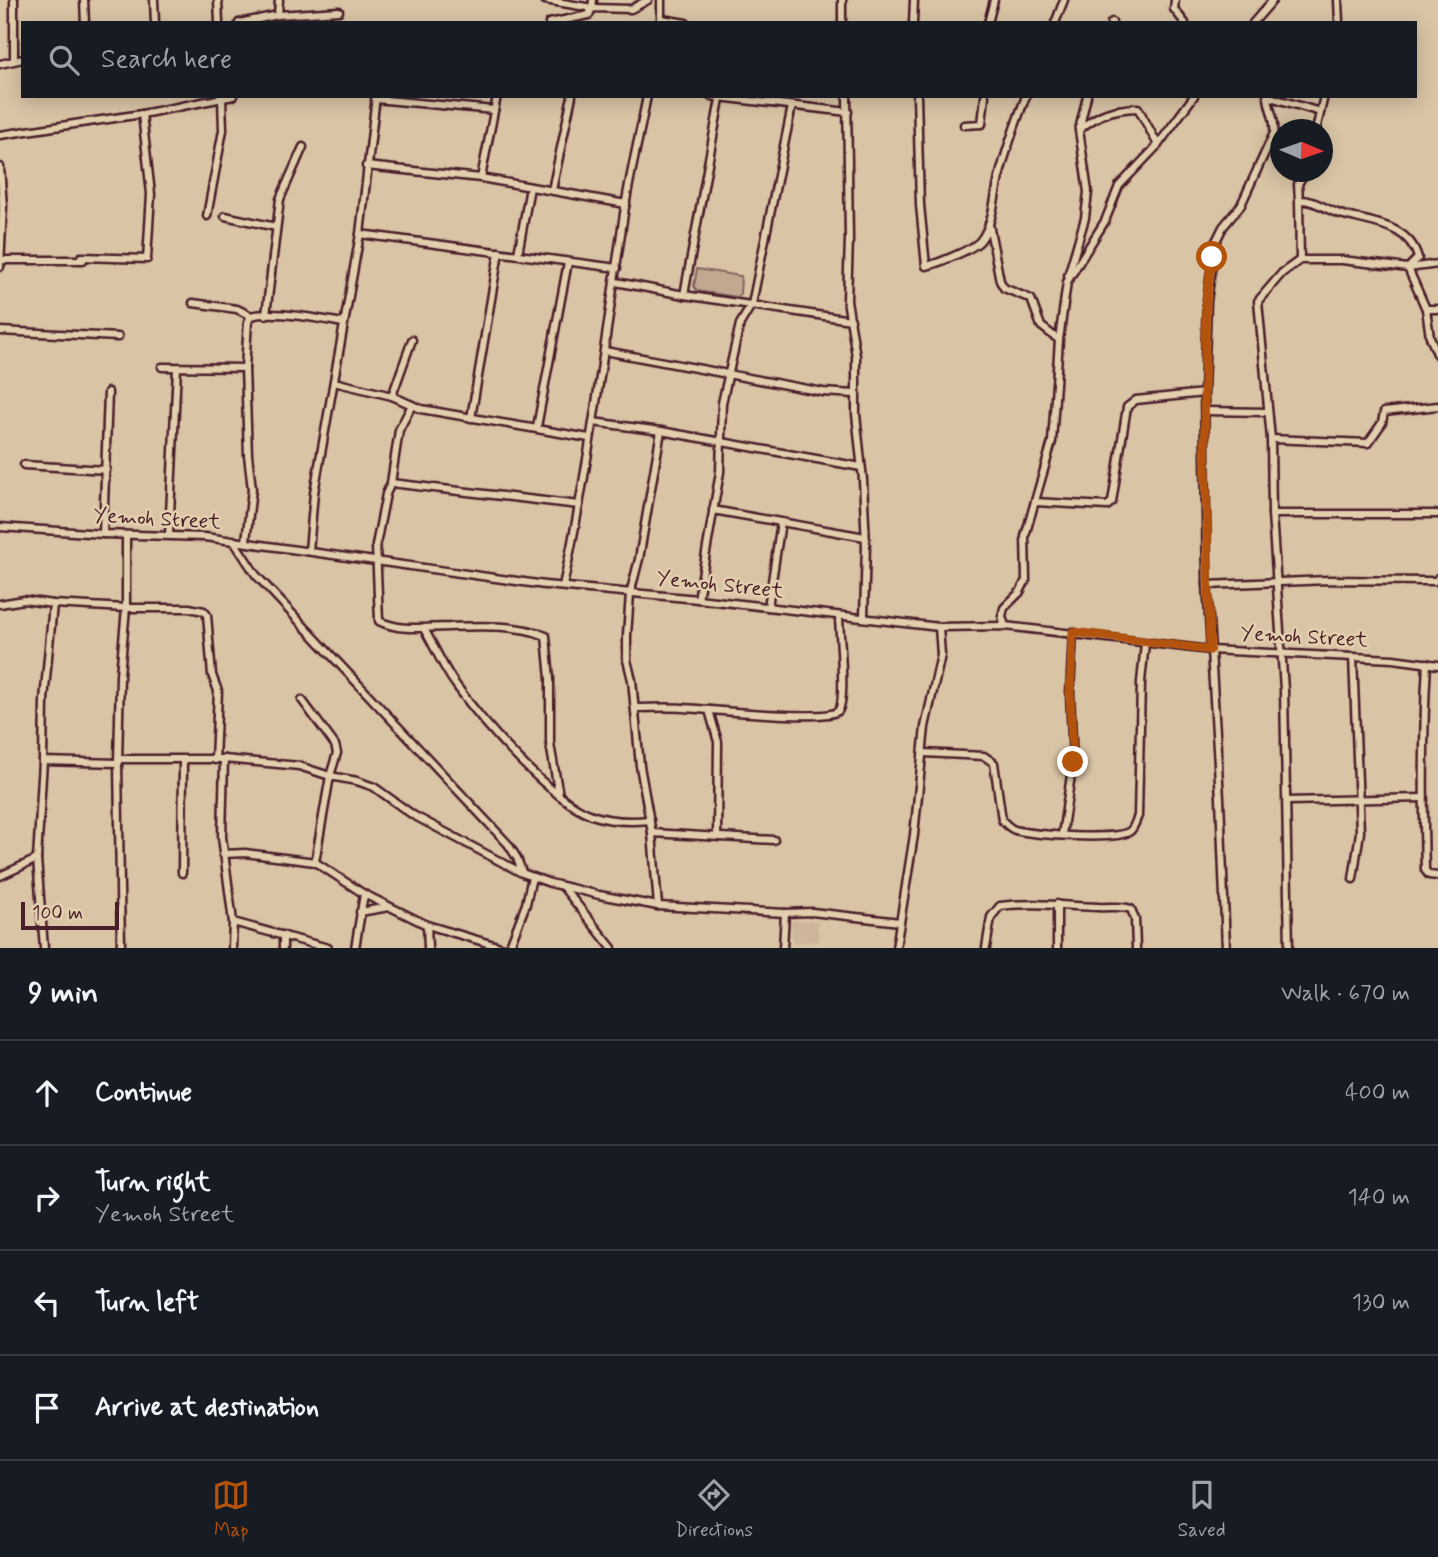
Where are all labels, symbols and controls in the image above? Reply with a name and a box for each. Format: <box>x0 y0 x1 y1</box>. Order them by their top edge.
search box <box>21 21 1417 98</box>
icon: search <box>45 41 83 79</box>
text: Search here <box>101 43 232 77</box>
north arrow <box>1270 119 1333 182</box>
route start <box>1196 241 1227 272</box>
street label: Yemoh Street <box>93 502 222 536</box>
street label: Yemoh Street <box>655 564 785 606</box>
street label: Yemoh Street <box>1240 620 1369 654</box>
route end <box>1057 746 1088 777</box>
scale bar <box>21 899 119 931</box>
text: 100 m <box>32 901 83 926</box>
text: 9 min <box>28 974 98 1013</box>
text: Walk · 670 m <box>1281 979 1410 1009</box>
icon: ahead <box>28 1074 66 1112</box>
text: Continue <box>95 1076 192 1110</box>
text: 400 m <box>1345 1078 1410 1108</box>
text: Turn right <box>95 1166 211 1200</box>
icon: right <box>28 1179 66 1217</box>
text: 140 m <box>1347 1183 1410 1213</box>
text: Yemoh Street <box>95 1200 234 1230</box>
icon: left <box>28 1284 66 1322</box>
text: Turn left <box>95 1286 199 1320</box>
text: 130 m <box>1352 1288 1410 1318</box>
icon: arrive <box>28 1389 66 1427</box>
text: Arrive at destination <box>95 1391 319 1425</box>
tab: Map <box>212 1476 250 1543</box>
tab: Directions <box>675 1476 753 1543</box>
tab: Saved <box>1178 1476 1226 1543</box>

